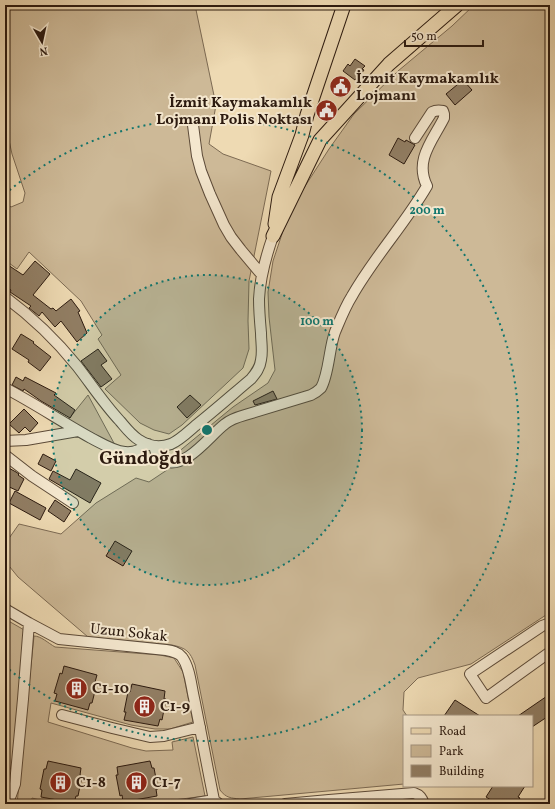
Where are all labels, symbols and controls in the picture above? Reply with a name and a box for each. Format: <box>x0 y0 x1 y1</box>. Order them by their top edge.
north arrow <box>22 22 62 62</box>
scale bar <box>405 22 483 48</box>
text: 50 m <box>411 29 437 45</box>
text: N <box>38 42 48 58</box>
place label: İzmit Kaymakamlık Lojmanı <box>356 69 499 107</box>
public building icon: İzmit Kaymakamlık Lojmanı <box>328 74 354 100</box>
place label: İzmit Kaymakamlık Lojmanı Polis Noktası <box>156 93 312 131</box>
public building icon: İzmit Kaymakamlık Lojmanı Polis Noktası <box>314 98 340 124</box>
text: 200 m <box>409 203 445 219</box>
text: 100 m <box>300 314 334 330</box>
centre of rings <box>200 423 214 437</box>
district label: Gündoğdu <box>99 446 193 472</box>
street label: Uzun Sokak <box>89 619 169 648</box>
building icon: C1-10 <box>63 675 89 701</box>
place label: C1-10 <box>92 679 129 700</box>
building icon: C1-9 <box>132 693 158 719</box>
place label: C1-9 <box>160 697 190 718</box>
legend <box>403 715 533 787</box>
text: Road <box>439 724 466 740</box>
text: Park <box>439 744 464 760</box>
text: Building <box>439 764 484 780</box>
building icon: C1-8 <box>48 769 74 795</box>
building icon: C1-7 <box>124 769 150 795</box>
place label: C1-8 <box>76 773 106 794</box>
place label: C1-7 <box>152 773 181 794</box>

